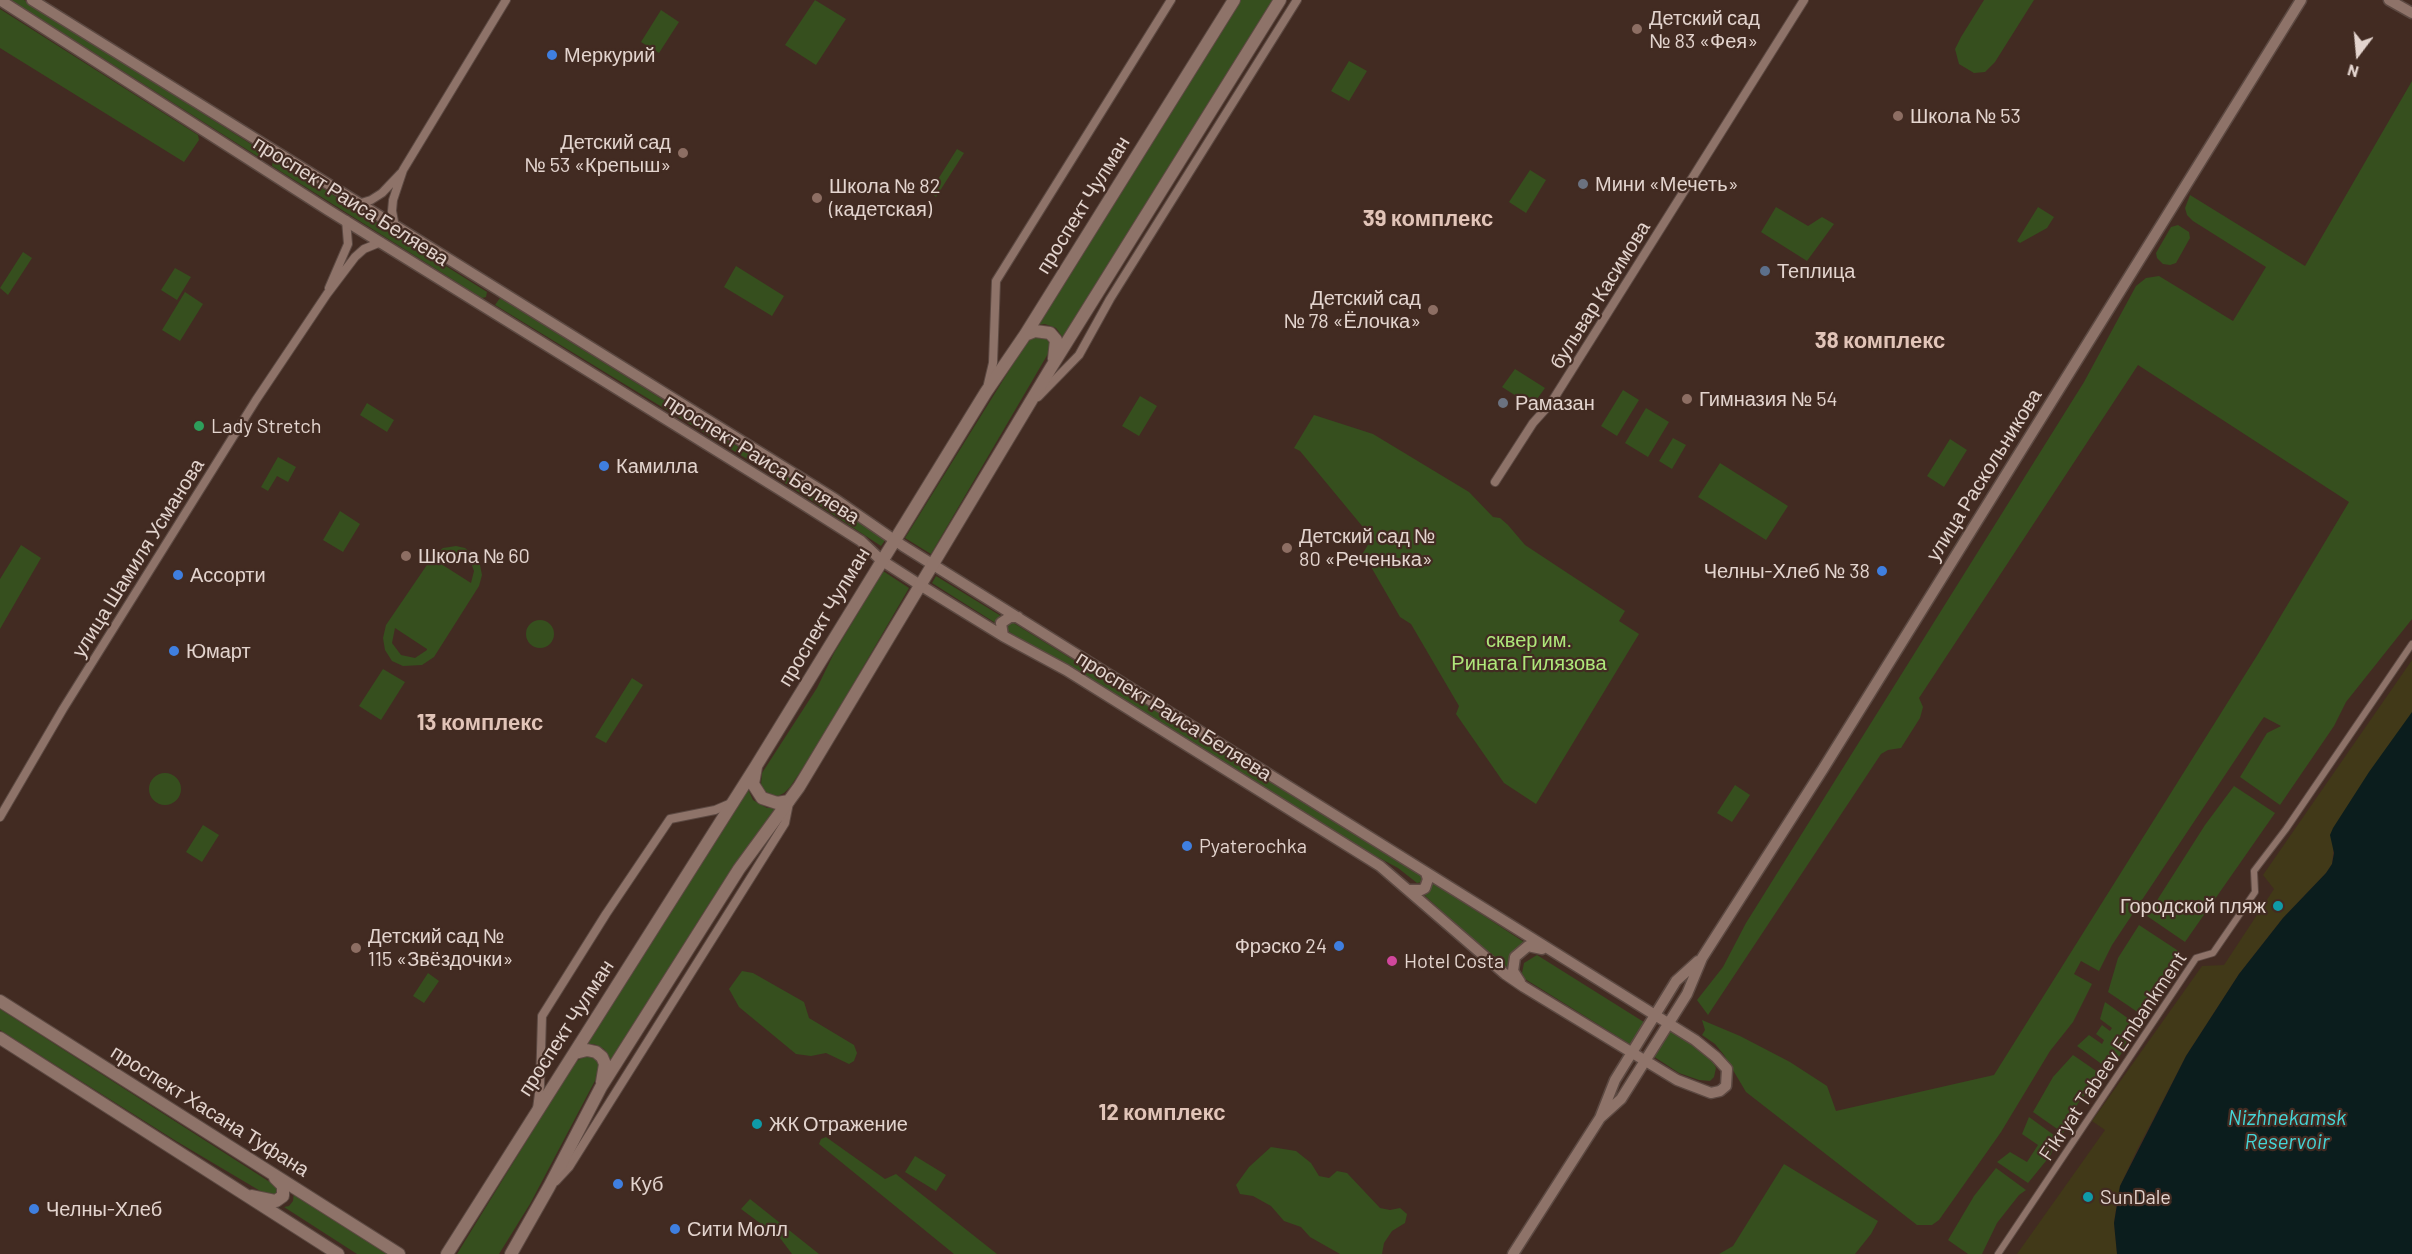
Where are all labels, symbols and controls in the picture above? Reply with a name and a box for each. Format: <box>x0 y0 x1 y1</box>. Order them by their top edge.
place label: Детский сад № 83 «Фея» <box>1649 6 1760 53</box>
marker: Детский сад № 83 «Фея» <box>1630 22 1644 36</box>
north arrow <box>2328 24 2388 84</box>
place label: Меркурий <box>564 43 655 67</box>
marker: Меркурий <box>545 48 559 62</box>
text: N <box>2345 61 2361 82</box>
place label: Школа № 53 <box>1910 104 2021 128</box>
marker: Школа № 53 <box>1891 109 1905 123</box>
place label: Детский сад № 53 «Крепыш» <box>524 130 671 177</box>
street label: проспект Раиса Беляева <box>249 131 453 271</box>
street label: проспект Чулман <box>1031 132 1135 278</box>
marker: Детский сад № 53 «Крепыш» <box>676 146 690 160</box>
place label: Мини «Мечеть» <box>1595 172 1738 196</box>
place label: Школа № 82 (кадетская) <box>829 174 940 221</box>
marker: Мини «Мечеть» <box>1576 177 1590 191</box>
marker: Школа № 82 (кадетская) <box>810 191 824 205</box>
district label: 39 комплекс <box>1363 206 1493 232</box>
street label: бульвар Касимова <box>1545 217 1655 373</box>
place label: Теплица <box>1777 259 1855 283</box>
marker: Теплица <box>1758 264 1772 278</box>
place label: Детский сад № 78 «Ёлочка» <box>1283 286 1421 333</box>
marker: Детский сад № 78 «Ёлочка» <box>1426 303 1440 317</box>
district label: 38 комплекс <box>1815 328 1945 354</box>
street label: улица Раскольникова <box>1921 385 2047 565</box>
place label: Гимназия № 54 <box>1699 387 1837 411</box>
street label: проспект Раиса Беляева <box>660 389 864 529</box>
place label: Рамазан <box>1515 391 1595 415</box>
marker: Гимназия № 54 <box>1680 392 1694 406</box>
marker: Рамазан <box>1496 396 1510 410</box>
place label: Lady Stretch <box>211 414 322 438</box>
marker: Lady Stretch <box>192 419 206 433</box>
street label: улица Шамиля Усманова <box>67 454 209 662</box>
place label: Камилла <box>616 454 698 478</box>
marker: Камилла <box>597 459 611 473</box>
place label: Детский сад № 80 «Реченька» <box>1299 524 1435 571</box>
marker: Детский сад № 80 «Реченька» <box>1280 541 1294 555</box>
street label: проспект Чулман <box>773 543 875 691</box>
place label: Школа № 60 <box>418 544 530 568</box>
marker: Школа № 60 <box>399 549 413 563</box>
place label: Челны-Хлеб № 38 <box>1704 559 1870 583</box>
place label: Ассорти <box>190 563 266 587</box>
marker: Челны-Хлеб № 38 <box>1875 564 1889 578</box>
marker: Ассорти <box>171 568 185 582</box>
park label: сквер им. Рината Гилязова <box>1451 628 1607 675</box>
place label: Юмарт <box>186 639 251 663</box>
marker: Юмарт <box>167 644 181 658</box>
street label: проспект Раиса Беляева <box>1072 646 1276 786</box>
district label: 13 комплекс <box>417 710 543 736</box>
place label: Pyaterochka <box>1199 834 1307 858</box>
marker: Pyaterochka <box>1180 839 1194 853</box>
place label: Городской пляж <box>2120 894 2266 918</box>
marker: Городской пляж <box>2271 899 2285 913</box>
place label: Детский сад № 115 «Звёздочки» <box>368 924 513 971</box>
place label: Фрэско 24 <box>1235 934 1327 958</box>
marker: Фрэско 24 <box>1332 939 1346 953</box>
marker: Детский сад № 115 «Звёздочки» <box>349 941 363 955</box>
street label: Fikryat Tabeev Embankment <box>2034 947 2192 1165</box>
place label: Hotel Costa <box>1404 949 1504 973</box>
marker: Hotel Costa <box>1385 954 1399 968</box>
street label: проспект Чулман <box>513 955 619 1101</box>
street label: проспект Хасана Туфана <box>106 1040 314 1182</box>
district label: 12 комплекс <box>1099 1100 1225 1126</box>
water label: Nizhnekamsk Reservoir <box>2228 1105 2346 1155</box>
place label: ЖК Отражение <box>769 1112 908 1136</box>
marker: ЖК Отражение <box>750 1117 764 1131</box>
place label: Куб <box>630 1172 663 1196</box>
marker: Куб <box>611 1177 625 1191</box>
place label: SunDale <box>2100 1185 2171 1209</box>
marker: SunDale <box>2081 1190 2095 1204</box>
place label: Челны-Хлеб <box>46 1197 162 1221</box>
marker: Челны-Хлеб <box>27 1202 41 1216</box>
place label: Сити Молл <box>687 1217 788 1241</box>
marker: Сити Молл <box>668 1222 682 1236</box>

